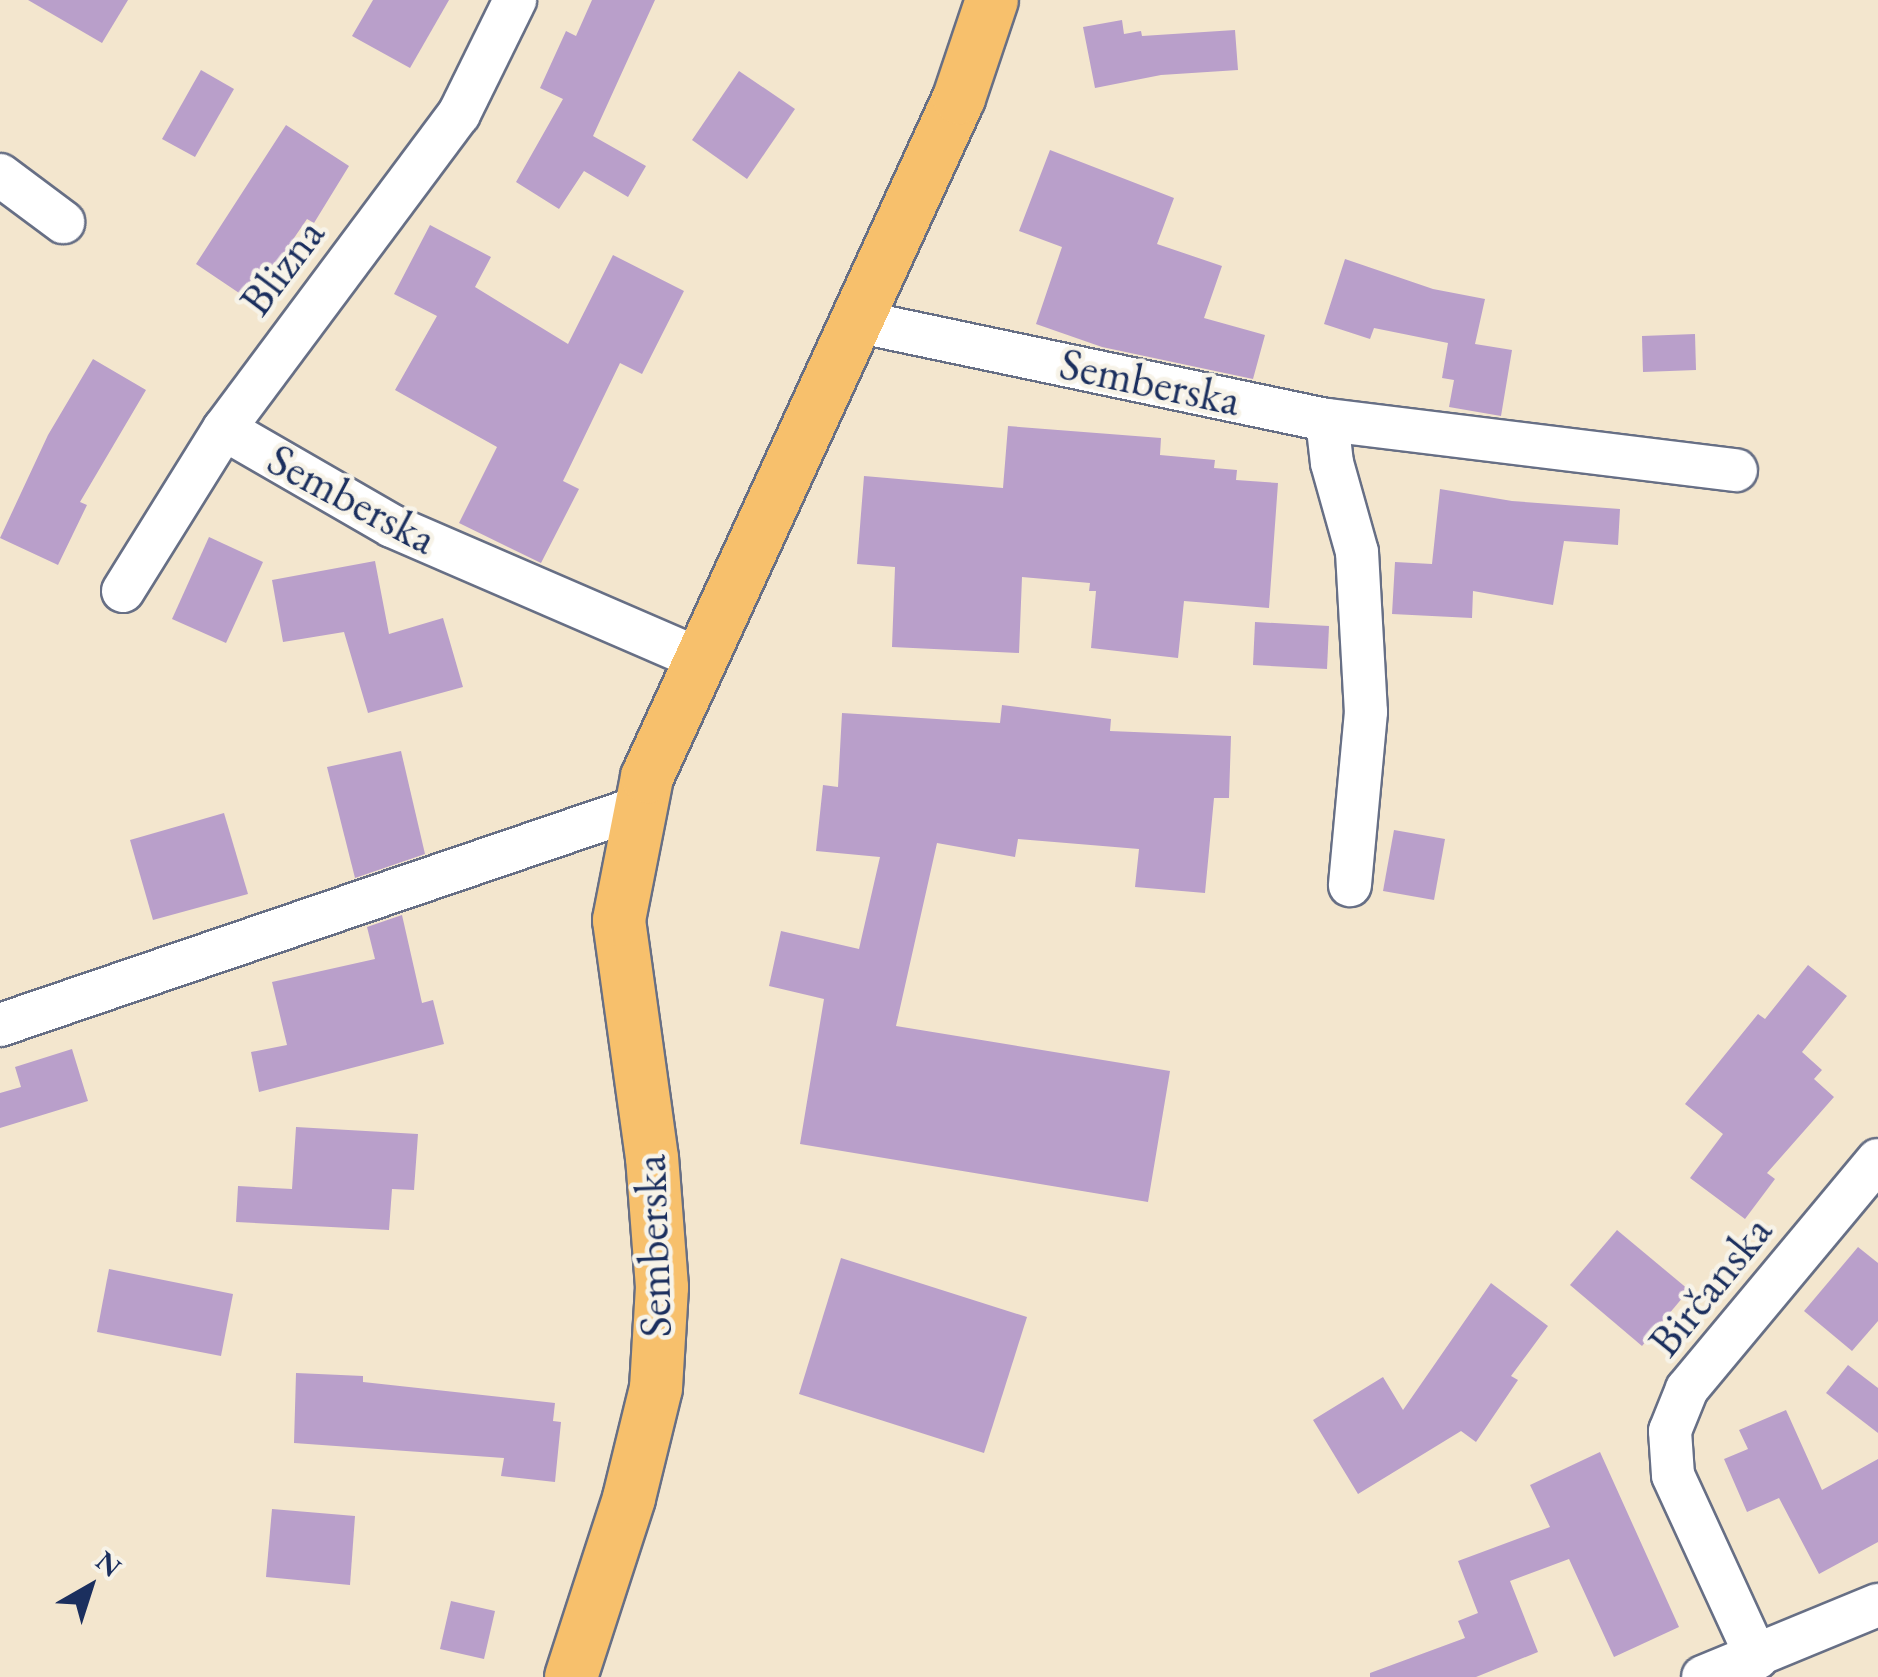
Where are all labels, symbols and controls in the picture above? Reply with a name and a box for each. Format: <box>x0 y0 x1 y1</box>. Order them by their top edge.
street label: Blizna <box>228 208 336 326</box>
street label: Semberska <box>1055 337 1245 427</box>
street label: Semberska <box>259 432 445 566</box>
street label: Semberska <box>623 1154 683 1338</box>
street label: Birčanska <box>1637 1205 1783 1367</box>
north arrow <box>40 1537 140 1637</box>
text: N <box>89 1543 129 1585</box>

